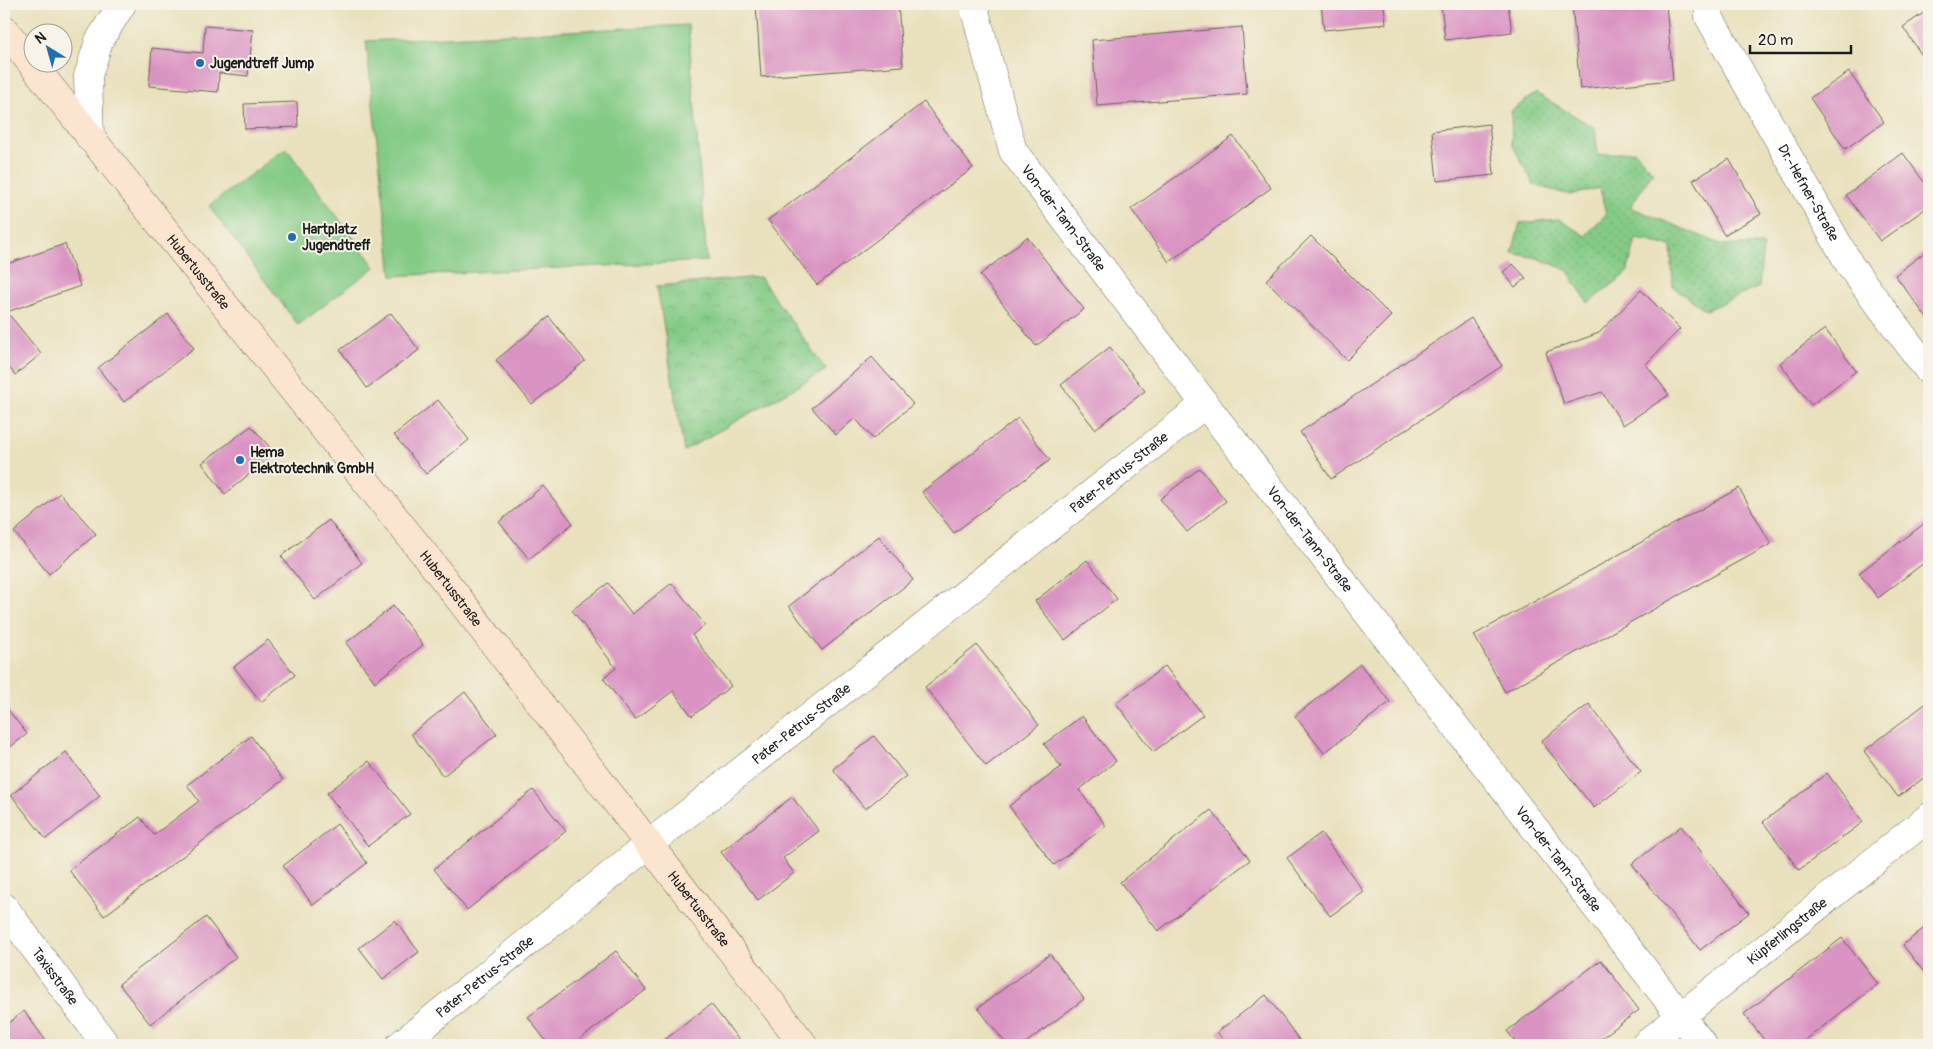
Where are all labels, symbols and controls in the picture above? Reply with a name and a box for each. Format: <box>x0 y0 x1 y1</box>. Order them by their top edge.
north arrow <box>22 22 72 72</box>
scale bar <box>1750 22 1852 54</box>
text: N <box>32 28 49 48</box>
text: 20 m <box>1758 31 1793 50</box>
place label: Jugendtreff Jump <box>210 55 314 72</box>
marker: Jugendtreff Jump <box>194 57 206 69</box>
street label: Dr.-Hefner-Straße <box>1774 141 1843 244</box>
street label: Von-der-Tann-Straße <box>1017 161 1109 275</box>
place label: Hartplatz Jugendtreff <box>302 221 371 254</box>
street label: Hubertusstraße <box>163 231 233 313</box>
marker: Hartplatz Jugendtreff <box>286 231 298 243</box>
street label: Pater-Petrus-Straße <box>1066 428 1172 517</box>
place label: Hema Elektrotechnik GmbH <box>250 444 374 477</box>
marker: Hema Elektrotechnik GmbH <box>234 454 246 466</box>
street label: Von-der-Tann-Straße <box>1263 483 1356 596</box>
street label: Hubertusstraße <box>416 547 485 630</box>
street label: Pater-Petrus-Straße <box>749 680 854 768</box>
street label: Von-der-Tann-Straße <box>1512 803 1604 916</box>
street label: Hubertusstraße <box>664 868 733 951</box>
street label: Küpferlingstraße <box>1744 894 1831 969</box>
street label: Pater-Petrus-Straße <box>433 932 538 1022</box>
street label: Taxisstraße <box>28 944 82 1009</box>

